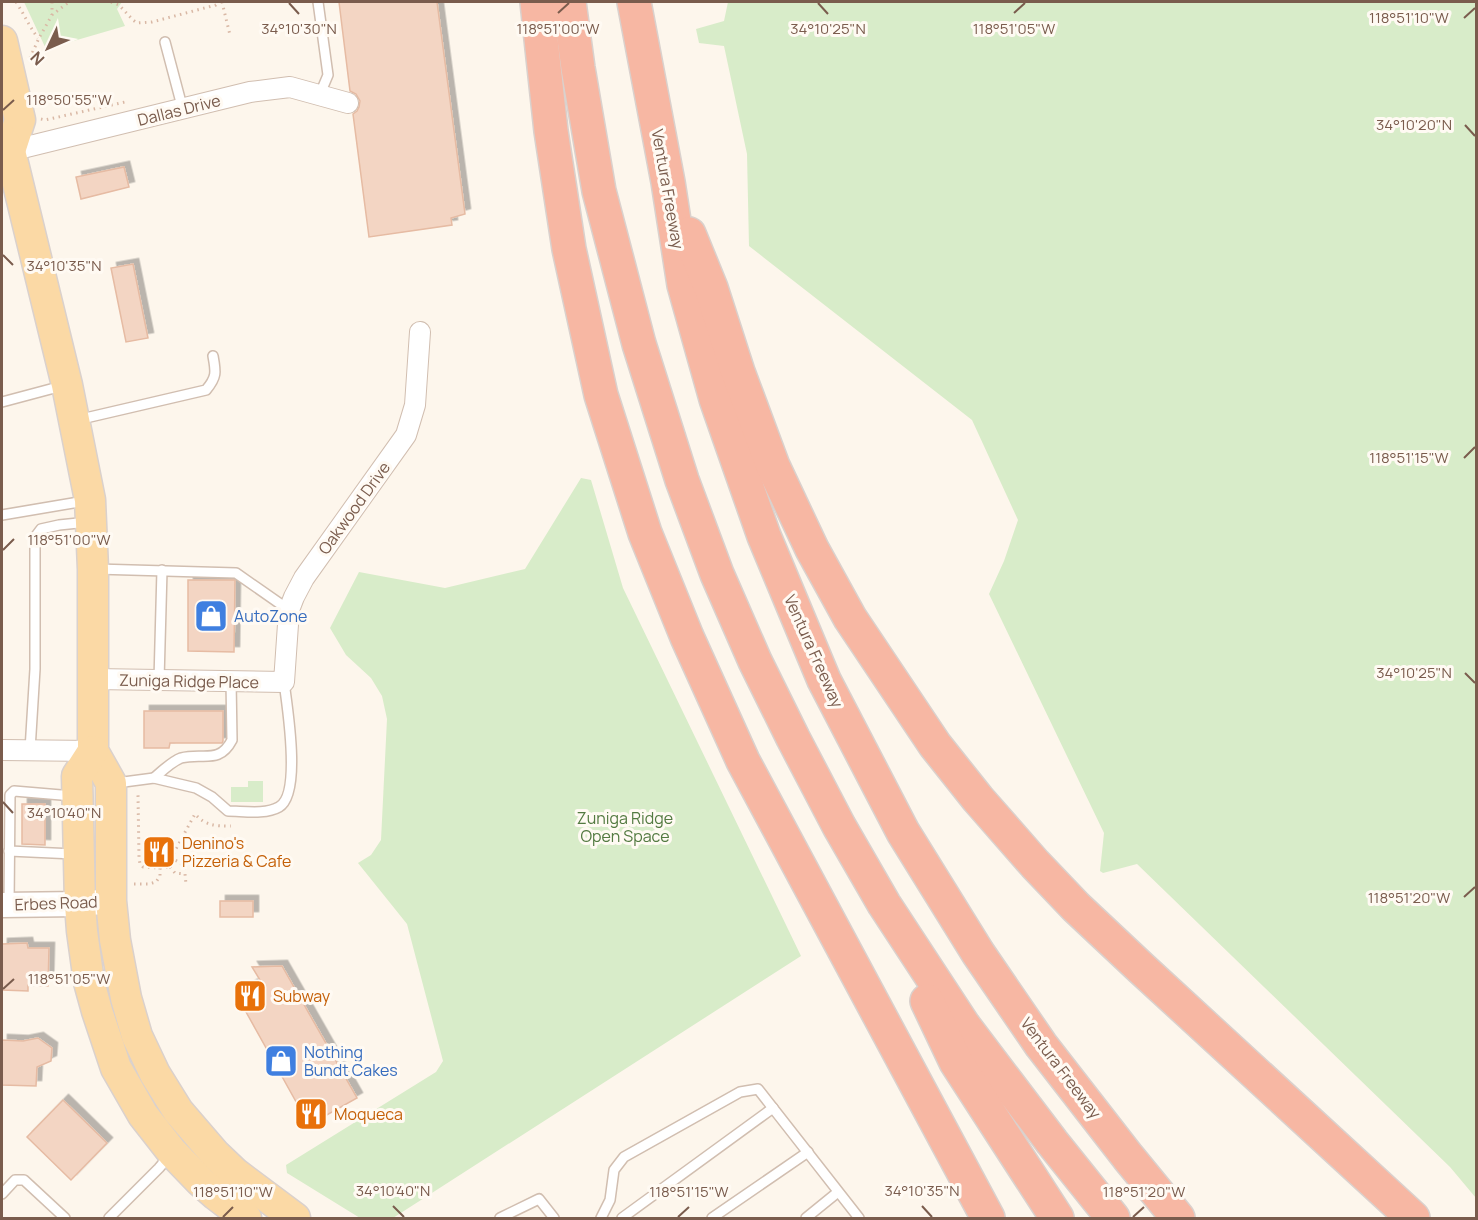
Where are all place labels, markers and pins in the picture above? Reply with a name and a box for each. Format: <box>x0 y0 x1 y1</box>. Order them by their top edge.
shop icon: AutoZone <box>193 598 229 634</box>
place label: AutoZone <box>234 605 307 627</box>
place label: Denino's Pizzeria & Cafe <box>182 832 291 872</box>
restaurant icon: Denino's Pizzeria & Cafe <box>141 834 177 870</box>
restaurant icon: Subway <box>232 978 268 1014</box>
place label: Subway <box>273 985 331 1007</box>
place label: Nothing Bundt Cakes <box>304 1041 398 1081</box>
shop icon: Nothing Bundt Cakes <box>263 1043 299 1079</box>
restaurant icon: Moqueca <box>293 1096 329 1132</box>
place label: Moqueca <box>334 1103 403 1125</box>

